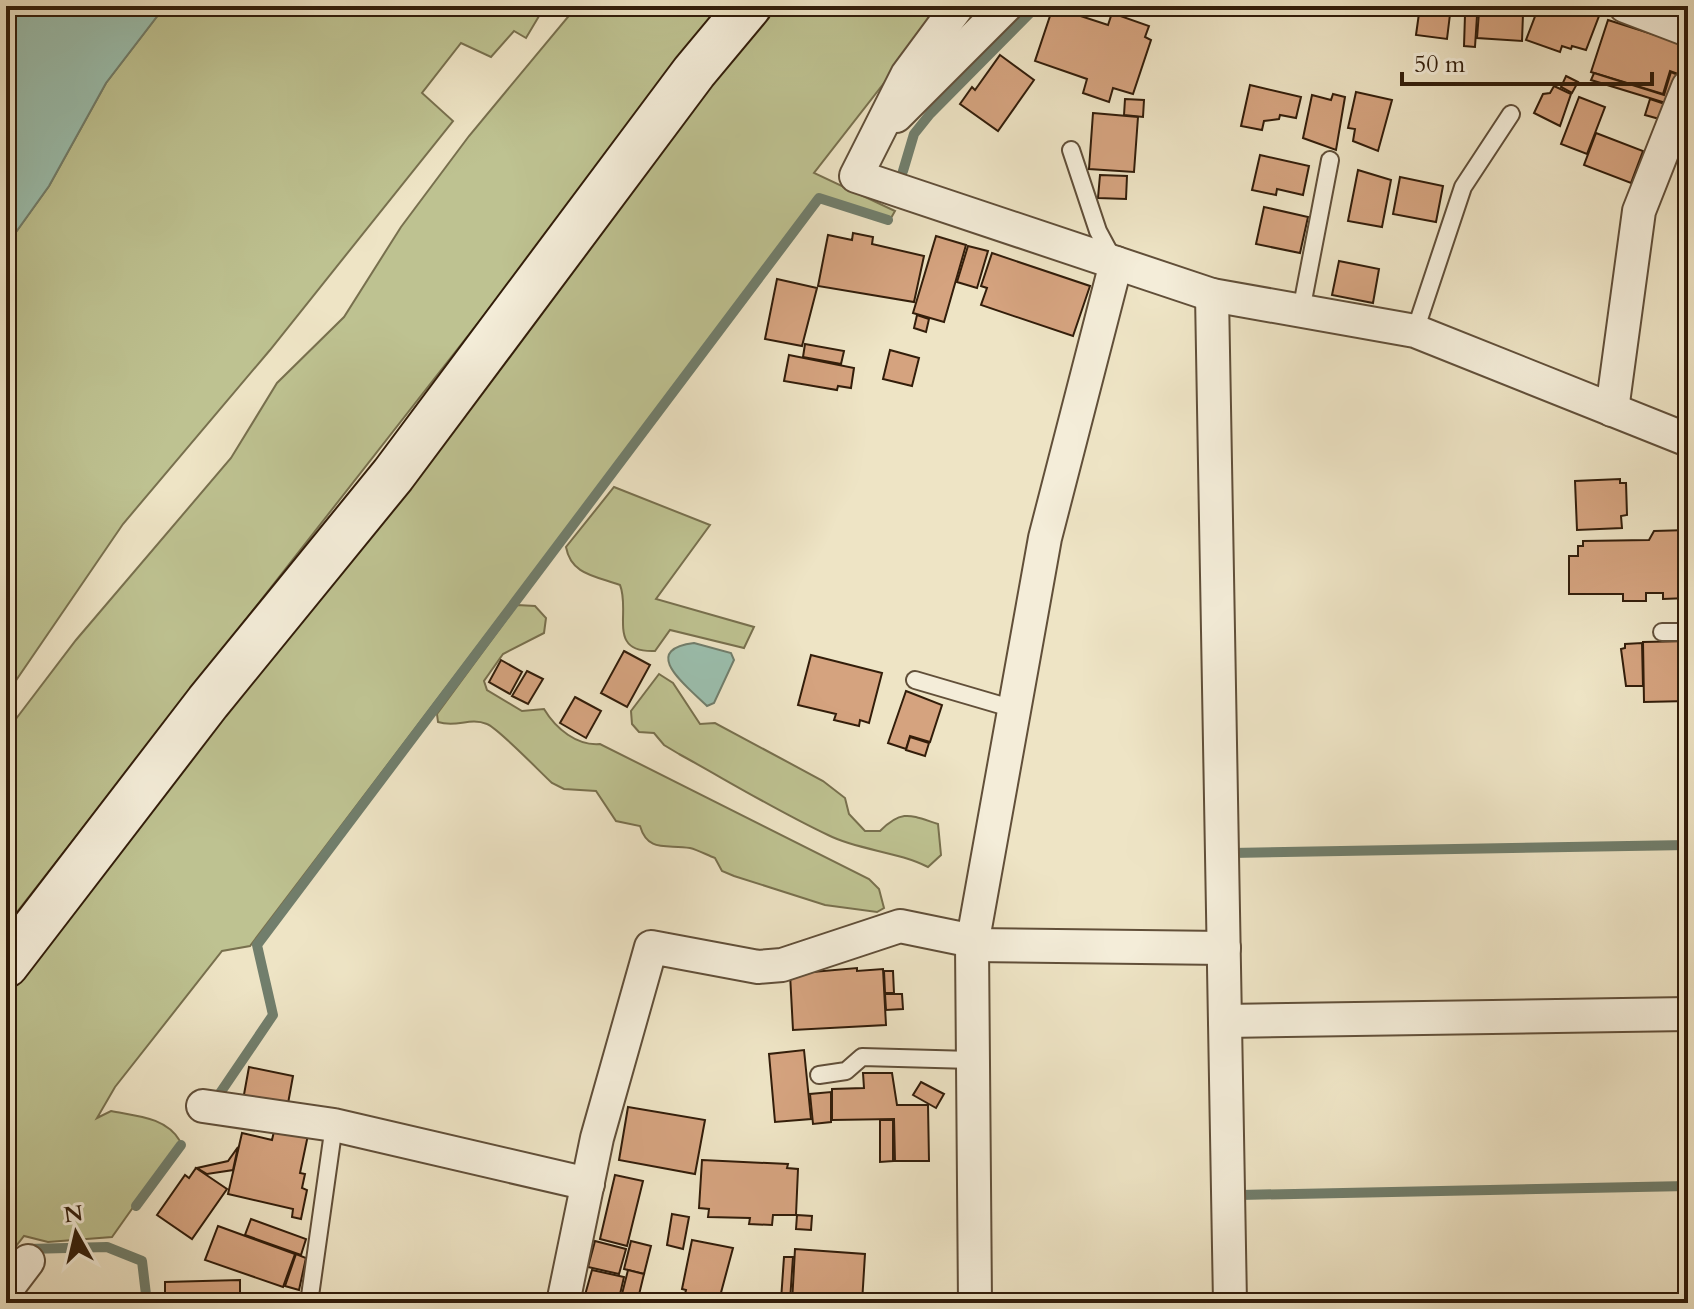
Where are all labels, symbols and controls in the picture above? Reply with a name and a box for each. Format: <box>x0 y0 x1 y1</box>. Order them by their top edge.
scale bar <box>1402 36 1652 86</box>
text: 50 m <box>1414 48 1466 81</box>
north arrow <box>36 1193 116 1273</box>
text: N <box>62 1198 85 1230</box>

